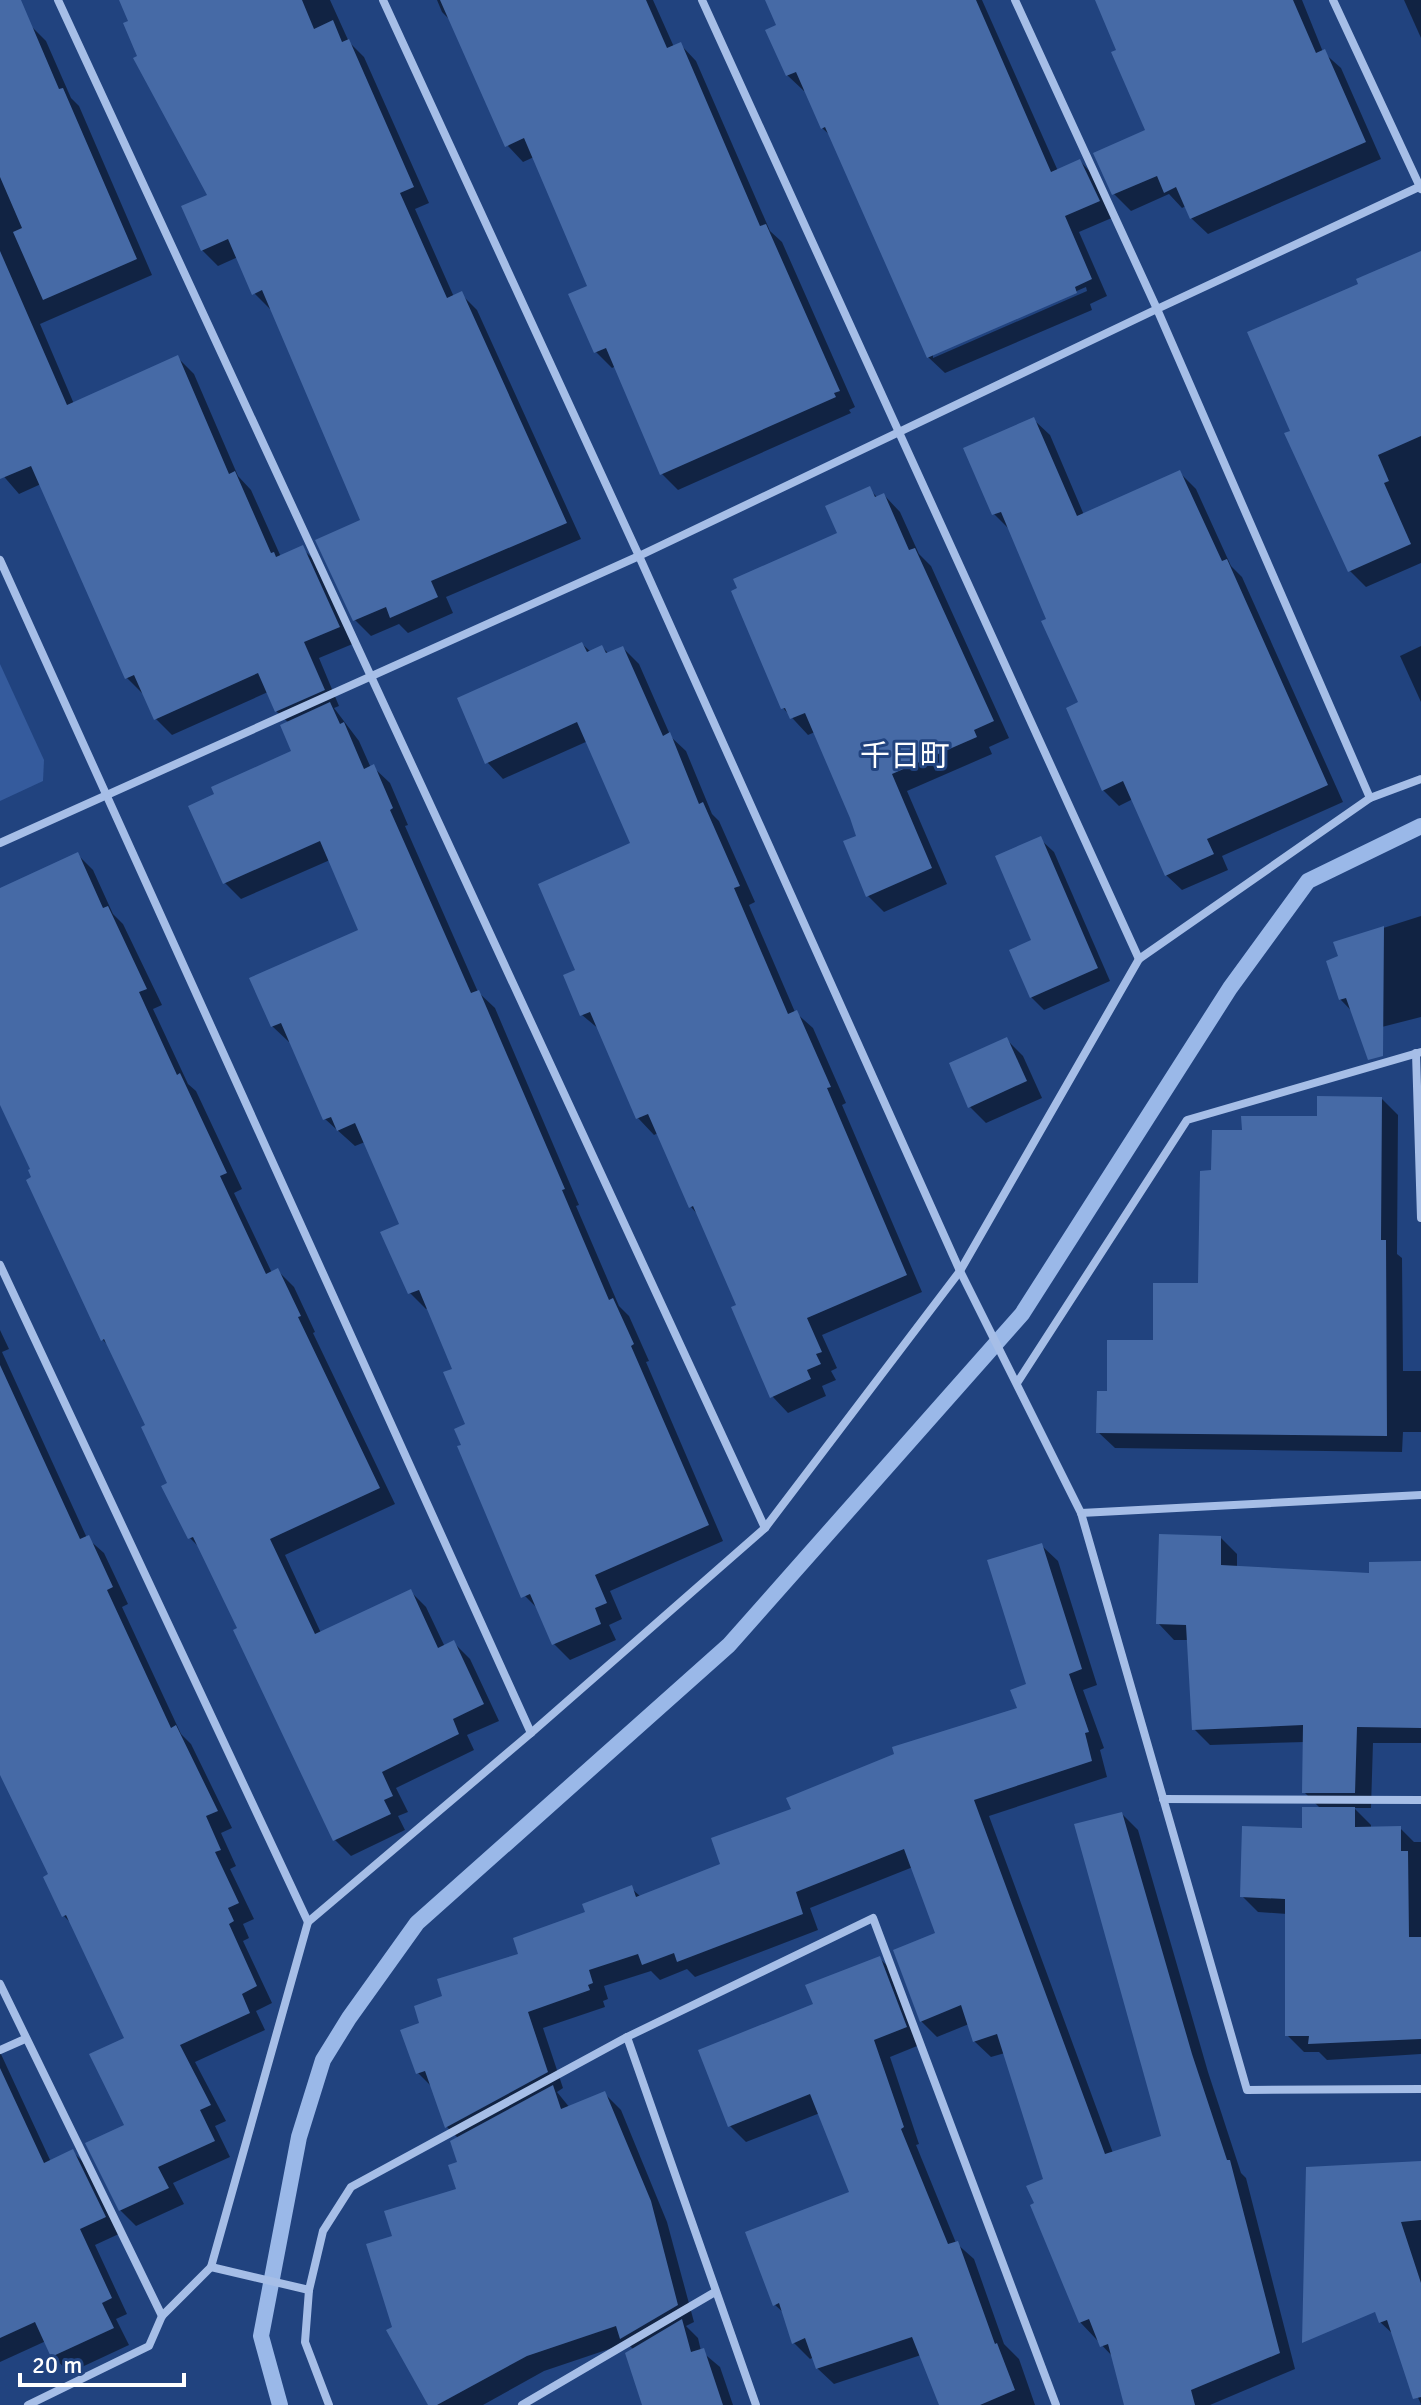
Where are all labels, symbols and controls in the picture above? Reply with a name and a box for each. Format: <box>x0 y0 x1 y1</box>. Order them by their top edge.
district label: 千日町 <box>860 738 950 775</box>
scale bar <box>20 2337 184 2387</box>
text: 20 m <box>32 2350 82 2380</box>

